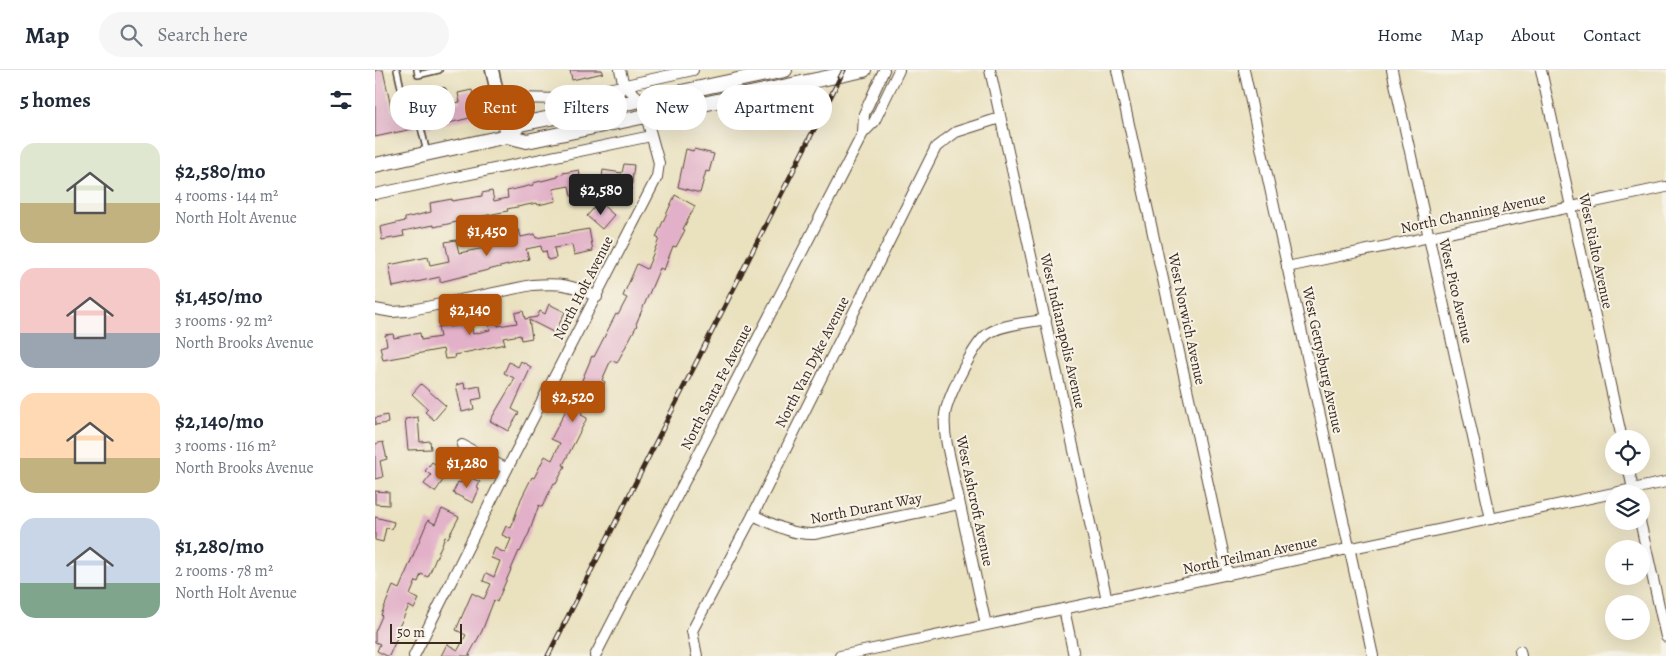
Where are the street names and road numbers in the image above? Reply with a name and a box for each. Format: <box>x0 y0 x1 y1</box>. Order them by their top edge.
street label: North Channing Avenue <box>1398 188 1548 238</box>
street label: West Rialto Avenue <box>1574 190 1618 311</box>
street label: North Holt Avenue <box>548 232 618 343</box>
street label: West Pico Avenue <box>1434 236 1478 346</box>
street label: West Norwich Avenue <box>1163 250 1211 387</box>
street label: West Indianapolis Avenue <box>1035 251 1091 411</box>
street label: West Gettysburg Avenue <box>1297 284 1348 435</box>
street label: North Van Dyke Avenue <box>770 293 854 431</box>
street label: North Santa Fe Avenue <box>676 320 757 453</box>
street label: West Ashcroft Avenue <box>951 433 999 568</box>
street label: North Durant Way <box>809 487 924 529</box>
street label: North Teilman Avenue <box>1181 531 1319 579</box>

